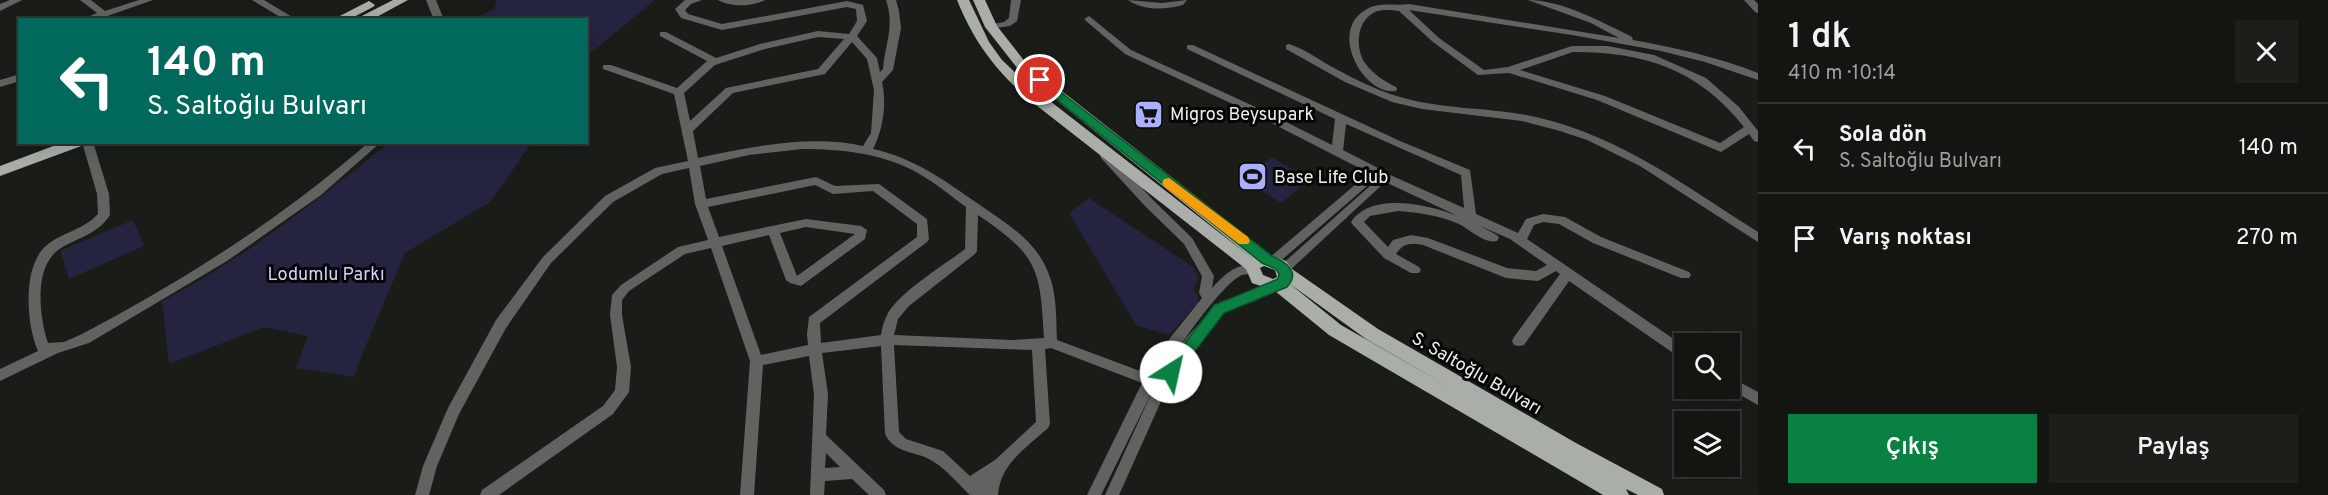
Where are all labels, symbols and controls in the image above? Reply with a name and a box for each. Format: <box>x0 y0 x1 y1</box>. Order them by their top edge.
text: 1 dk <box>1788 15 1851 61</box>
button: close <box>2235 20 2298 83</box>
text: 140 m <box>147 38 266 91</box>
icon: left <box>48 42 126 120</box>
pin <box>1014 54 1065 105</box>
text: 410 m · 10:14 <box>1788 61 1896 87</box>
icon: arrive <box>1023 63 1056 96</box>
text: S. Saltoğlu Bulvarı <box>147 90 367 124</box>
supermarket icon: Migros Beysupark <box>1133 98 1165 130</box>
place label: Migros Beysupark <box>1170 104 1314 127</box>
text: Sola dön <box>1839 122 1927 149</box>
icon: left <box>1788 132 1821 165</box>
text: 140 m <box>2239 135 2298 162</box>
text: S. Saltoğlu Bulvarı <box>1839 149 2002 175</box>
sports icon: Base Life Club <box>1237 161 1269 193</box>
place label: Base Life Club <box>1274 167 1388 190</box>
icon: arrive <box>1788 222 1821 255</box>
text: Varış noktası <box>1839 225 1972 252</box>
text: 270 m <box>2236 225 2298 252</box>
park label: Lodumlu Parkı <box>268 264 384 287</box>
street label: S. Saltoğlu Bulvarı <box>1407 328 1545 421</box>
map controls <box>1674 333 1740 477</box>
button: search <box>1674 333 1740 399</box>
position arrow <box>1139 340 1203 404</box>
button: layers <box>1674 411 1740 477</box>
button: Çıkış <box>1788 414 2037 483</box>
button: Paylaş <box>2049 414 2298 483</box>

